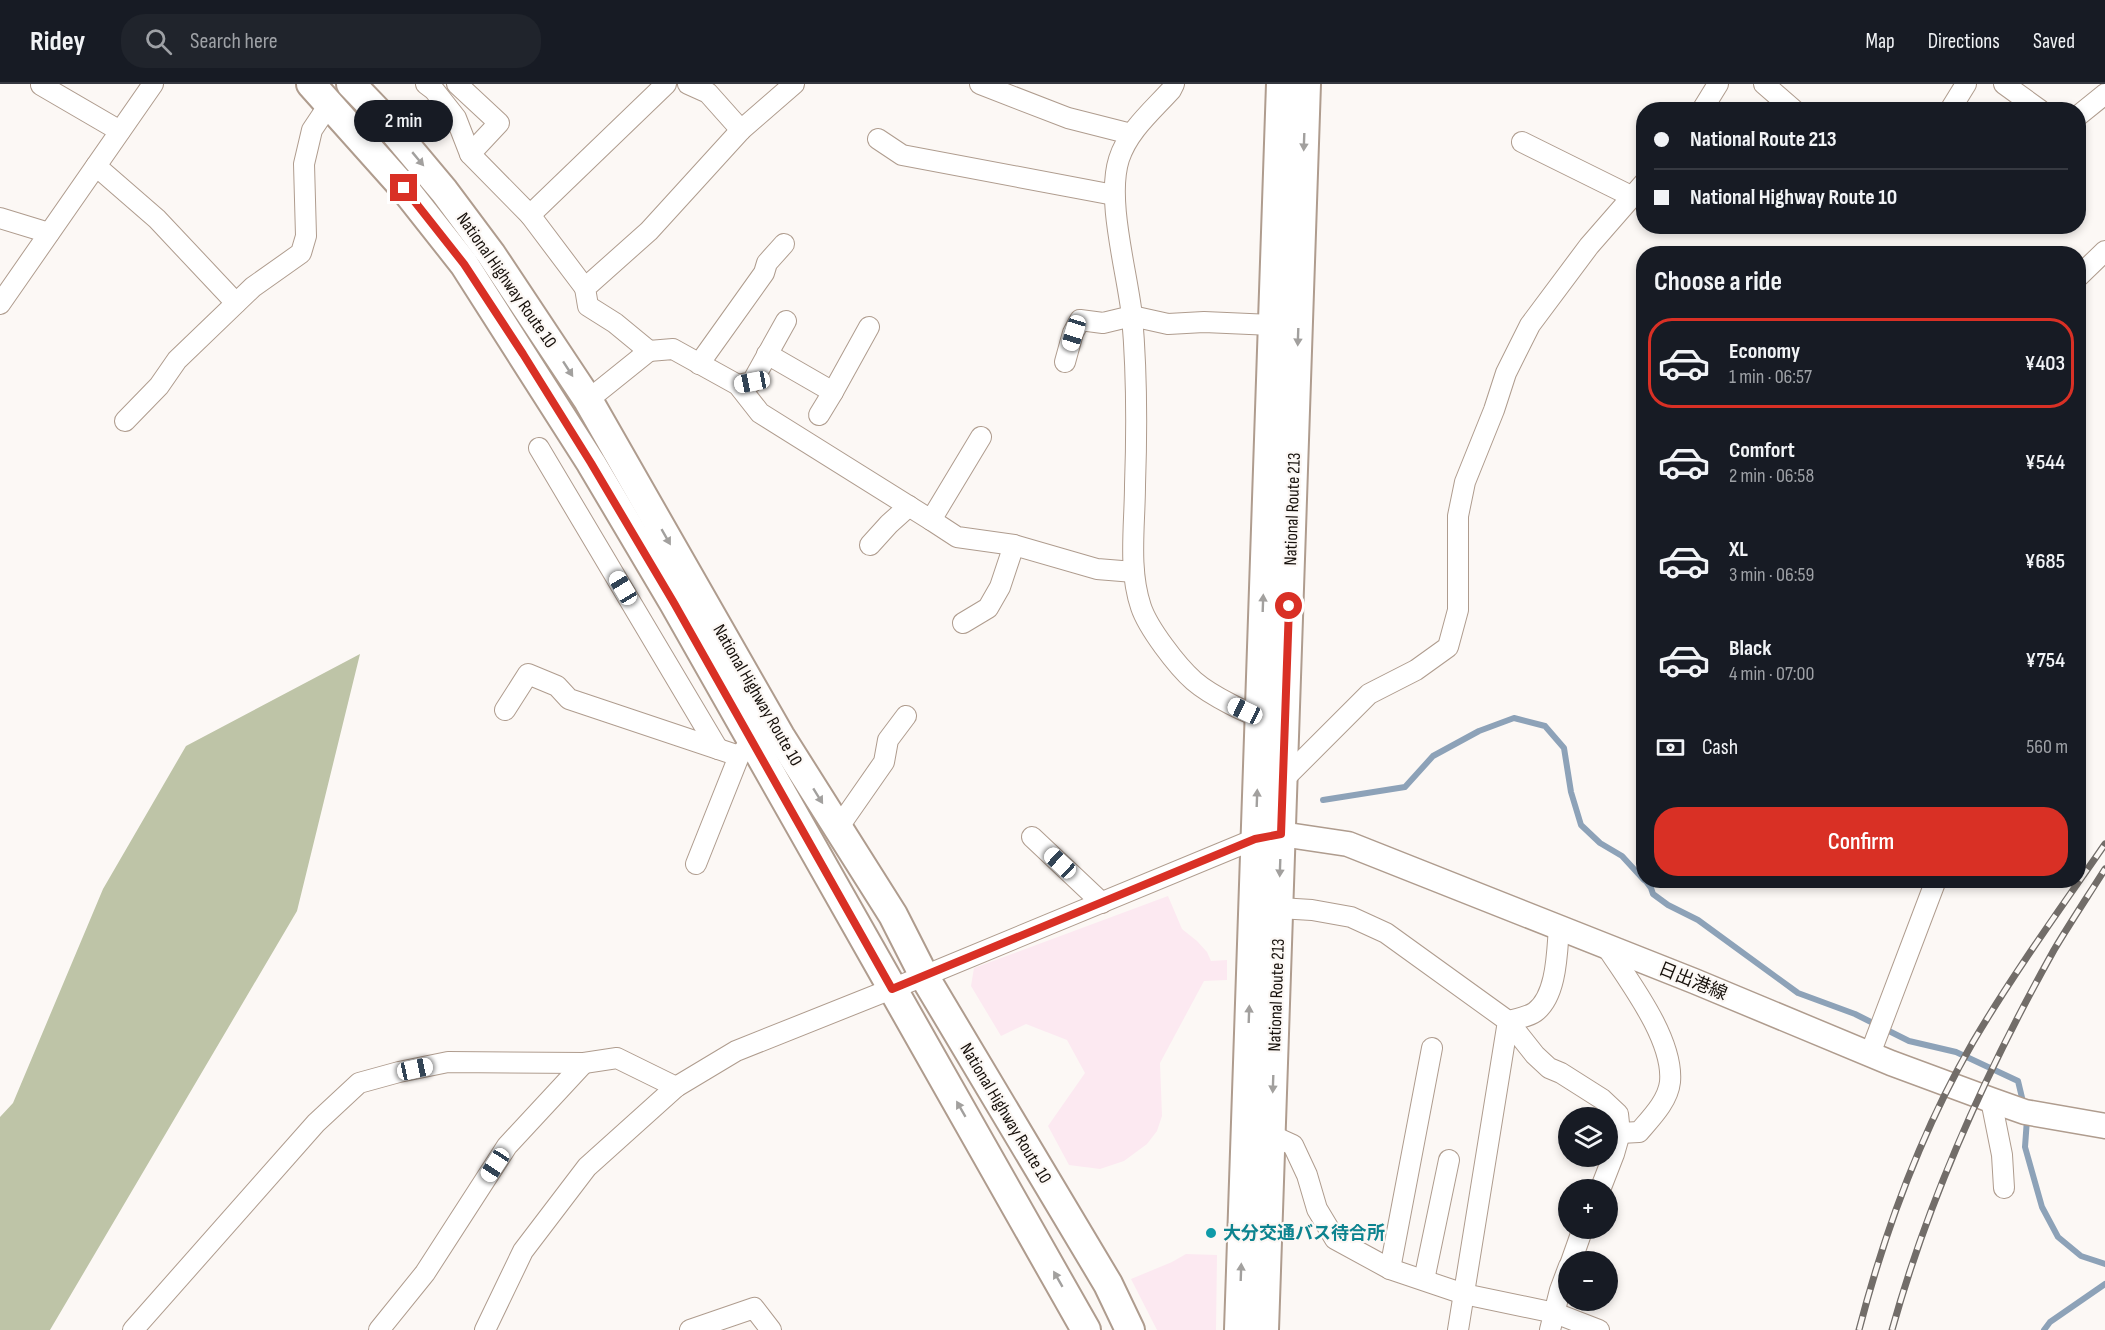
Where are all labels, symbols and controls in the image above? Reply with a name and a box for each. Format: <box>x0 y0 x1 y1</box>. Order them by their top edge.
search box <box>121 14 541 68</box>
text: Ridey <box>30 25 85 58</box>
icon: search <box>142 25 175 58</box>
text: Search here <box>190 28 278 55</box>
text: Map <box>1865 29 1895 54</box>
text: Directions <box>1928 29 2000 54</box>
text: Saved <box>2033 29 2075 54</box>
callout: 2 min <box>354 101 454 143</box>
text: 2 min <box>385 109 422 133</box>
text: National Route 213 <box>1690 126 1837 153</box>
one-way arrow <box>1300 133 1309 152</box>
one-way arrow <box>411 151 424 167</box>
route end <box>390 174 417 201</box>
text: National Highway Route 10 <box>1690 184 1897 211</box>
street label: National Highway Route 10 <box>452 209 561 352</box>
text: Choose a ride <box>1654 266 1782 298</box>
car <box>1060 313 1088 353</box>
one-way arrow <box>1293 328 1303 347</box>
icon: car <box>1657 336 1711 390</box>
text: Economy <box>1729 338 1800 365</box>
text: ¥403 <box>2025 350 2065 377</box>
one-way arrow <box>562 360 574 376</box>
text: 1 min · 06:57 <box>1729 365 1812 389</box>
car <box>733 370 771 394</box>
icon: car <box>1657 435 1711 489</box>
text: Comfort <box>1729 437 1795 464</box>
text: ¥544 <box>2025 449 2065 476</box>
street label: National Route 213 <box>1280 452 1305 566</box>
text: 2 min · 06:58 <box>1729 464 1814 488</box>
one-way arrow <box>661 529 672 545</box>
icon: car <box>1657 534 1711 588</box>
text: XL <box>1729 536 1748 563</box>
text: ¥685 <box>2024 548 2065 575</box>
text: 3 min · 06:59 <box>1729 563 1814 587</box>
car <box>606 568 640 608</box>
route start <box>1275 592 1302 619</box>
one-way arrow <box>1259 593 1268 612</box>
street label: National Highway Route 10 <box>708 621 807 770</box>
icon: car <box>1657 633 1711 687</box>
text: Black <box>1729 635 1771 662</box>
text: ¥754 <box>2025 647 2065 674</box>
text: 4 min · 07:00 <box>1729 662 1814 686</box>
car <box>1225 695 1265 727</box>
icon: cash <box>1654 731 1687 764</box>
text: Cash <box>1702 734 1738 761</box>
text: 560 m <box>2026 735 2068 759</box>
one-way arrow <box>812 788 823 804</box>
one-way arrow <box>1252 788 1261 807</box>
button: Confirm <box>1654 807 2068 876</box>
car <box>1041 844 1079 882</box>
one-way arrow <box>1275 859 1285 878</box>
street label: National Route 213 <box>1264 938 1289 1052</box>
street label: 日出港線 <box>1656 958 1730 1005</box>
one-way arrow <box>1245 1004 1254 1023</box>
street label: National Highway Route 10 <box>955 1039 1056 1187</box>
car <box>396 1056 434 1082</box>
one-way arrow <box>1268 1074 1277 1093</box>
one-way arrow <box>956 1100 966 1117</box>
map controls <box>1558 1107 1618 1311</box>
button: layers <box>1558 1107 1618 1167</box>
car <box>478 1145 512 1185</box>
button: + <box>1558 1179 1618 1239</box>
place label: 大分交通バス待合所 <box>1223 1223 1385 1244</box>
marker: 大分交通バス待合所 <box>1204 1226 1218 1240</box>
button: − <box>1558 1251 1618 1311</box>
one-way arrow <box>1236 1262 1245 1281</box>
one-way arrow <box>1053 1270 1063 1287</box>

